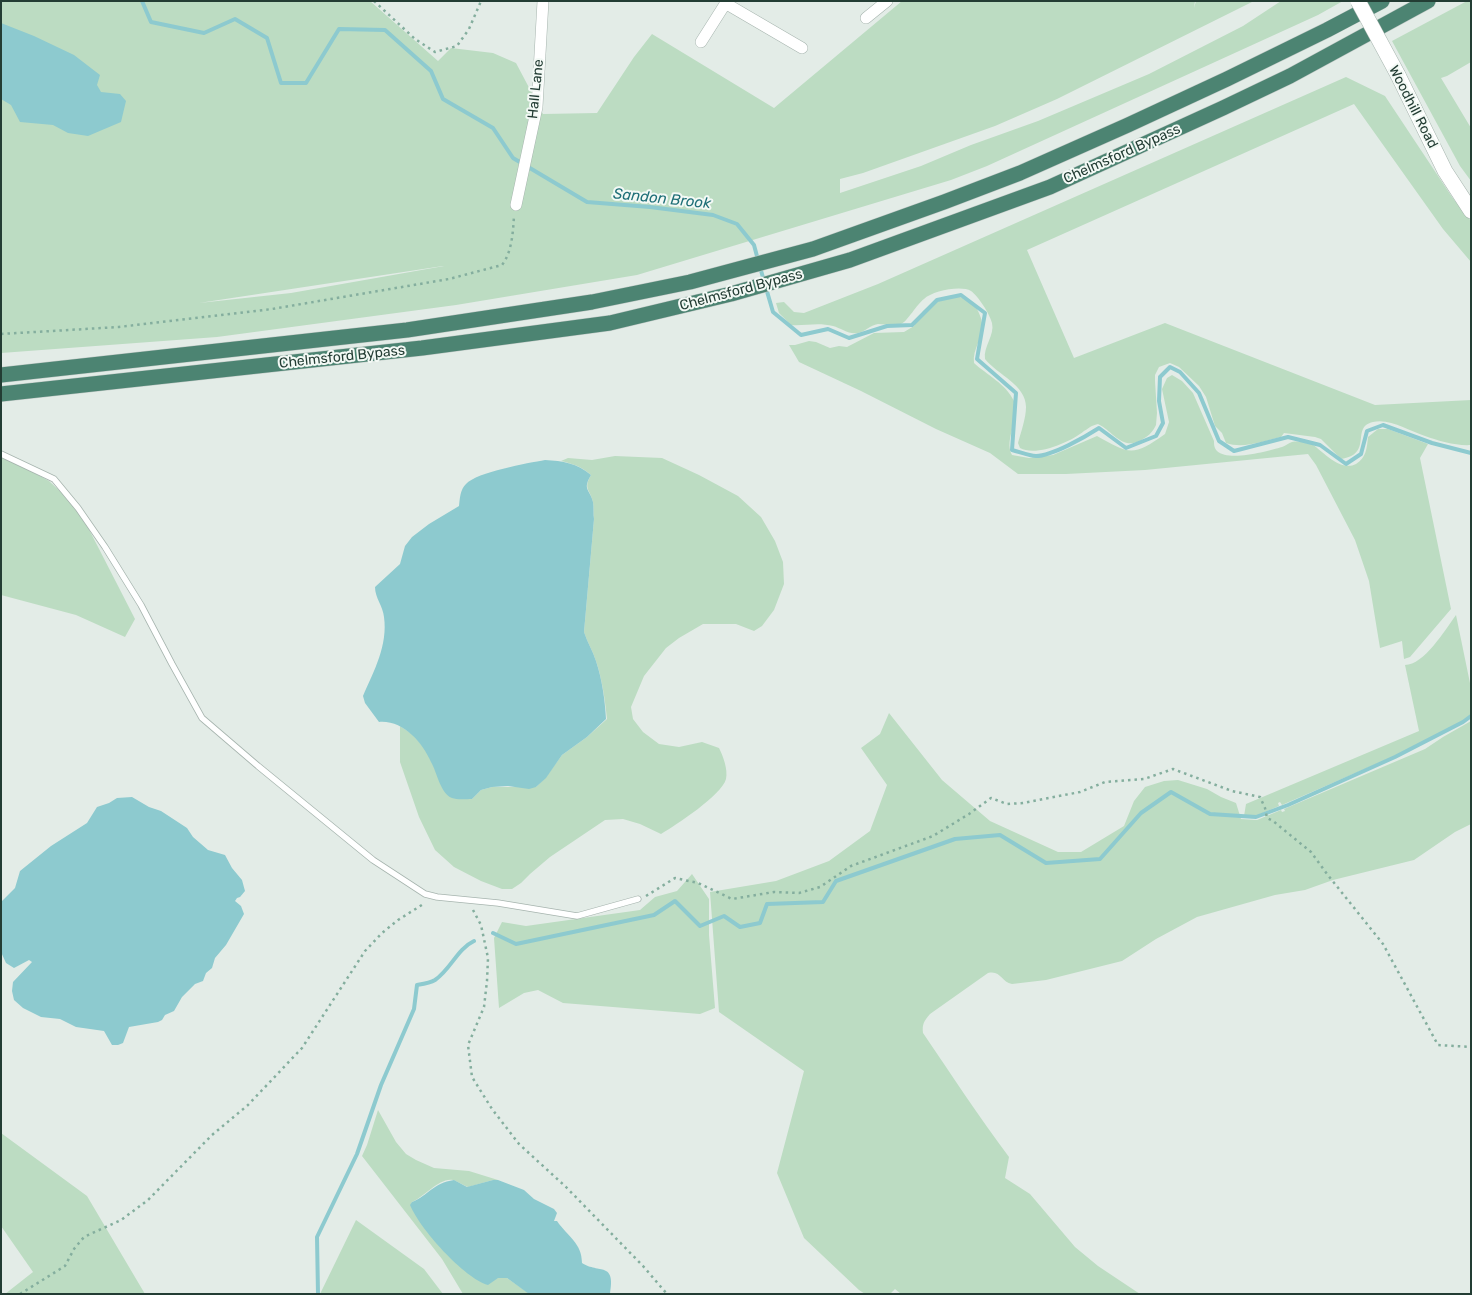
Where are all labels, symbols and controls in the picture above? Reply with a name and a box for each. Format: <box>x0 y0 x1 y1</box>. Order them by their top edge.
street label: Hall Lane <box>525 58 547 120</box>
street label: Woodhill Road <box>1385 63 1441 151</box>
street label: Chelmsford Bypass <box>1061 121 1183 187</box>
water label: Sandon Brook <box>612 185 712 213</box>
street label: Chelmsford Bypass <box>678 266 804 314</box>
street label: Chelmsford Bypass <box>278 342 406 372</box>

